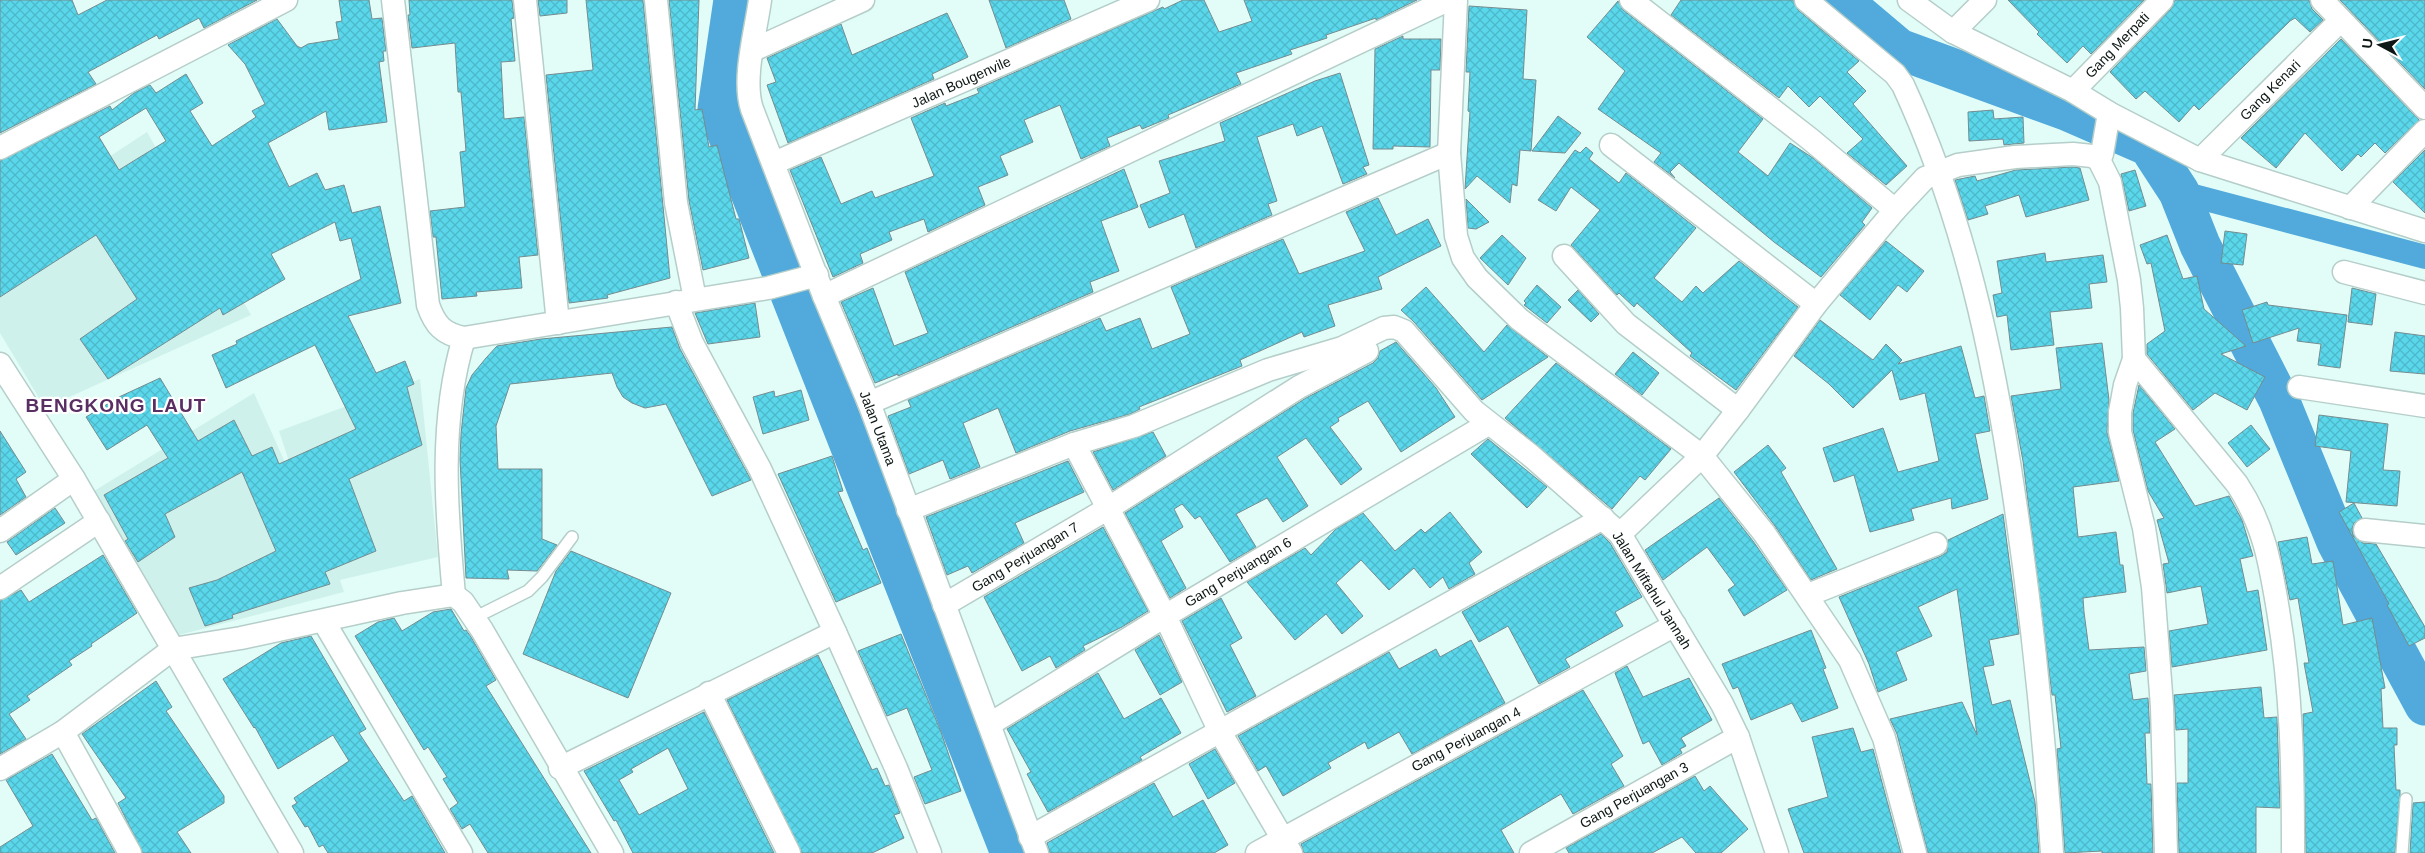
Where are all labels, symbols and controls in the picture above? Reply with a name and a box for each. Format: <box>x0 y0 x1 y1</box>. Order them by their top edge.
street label: Gang Merpati <box>2082 9 2152 81</box>
north arrow <box>2355 20 2405 70</box>
text: U <box>2359 37 2376 49</box>
street label: Jalan Bougenvile <box>909 53 1013 111</box>
street label: Gang Kenari <box>2237 57 2303 123</box>
street label: Jalan Utama <box>856 388 900 468</box>
district label: BENGKONG LAUT <box>26 395 206 416</box>
street label: Gang Perjuangan 7 <box>969 519 1081 595</box>
street label: Jalan Miftahul Jannah <box>1609 528 1695 652</box>
street label: Gang Perjuangan 6 <box>1182 534 1294 610</box>
street label: Gang Perjuangan 4 <box>1409 703 1524 775</box>
street label: Gang Perjuangan 3 <box>1577 758 1691 831</box>

